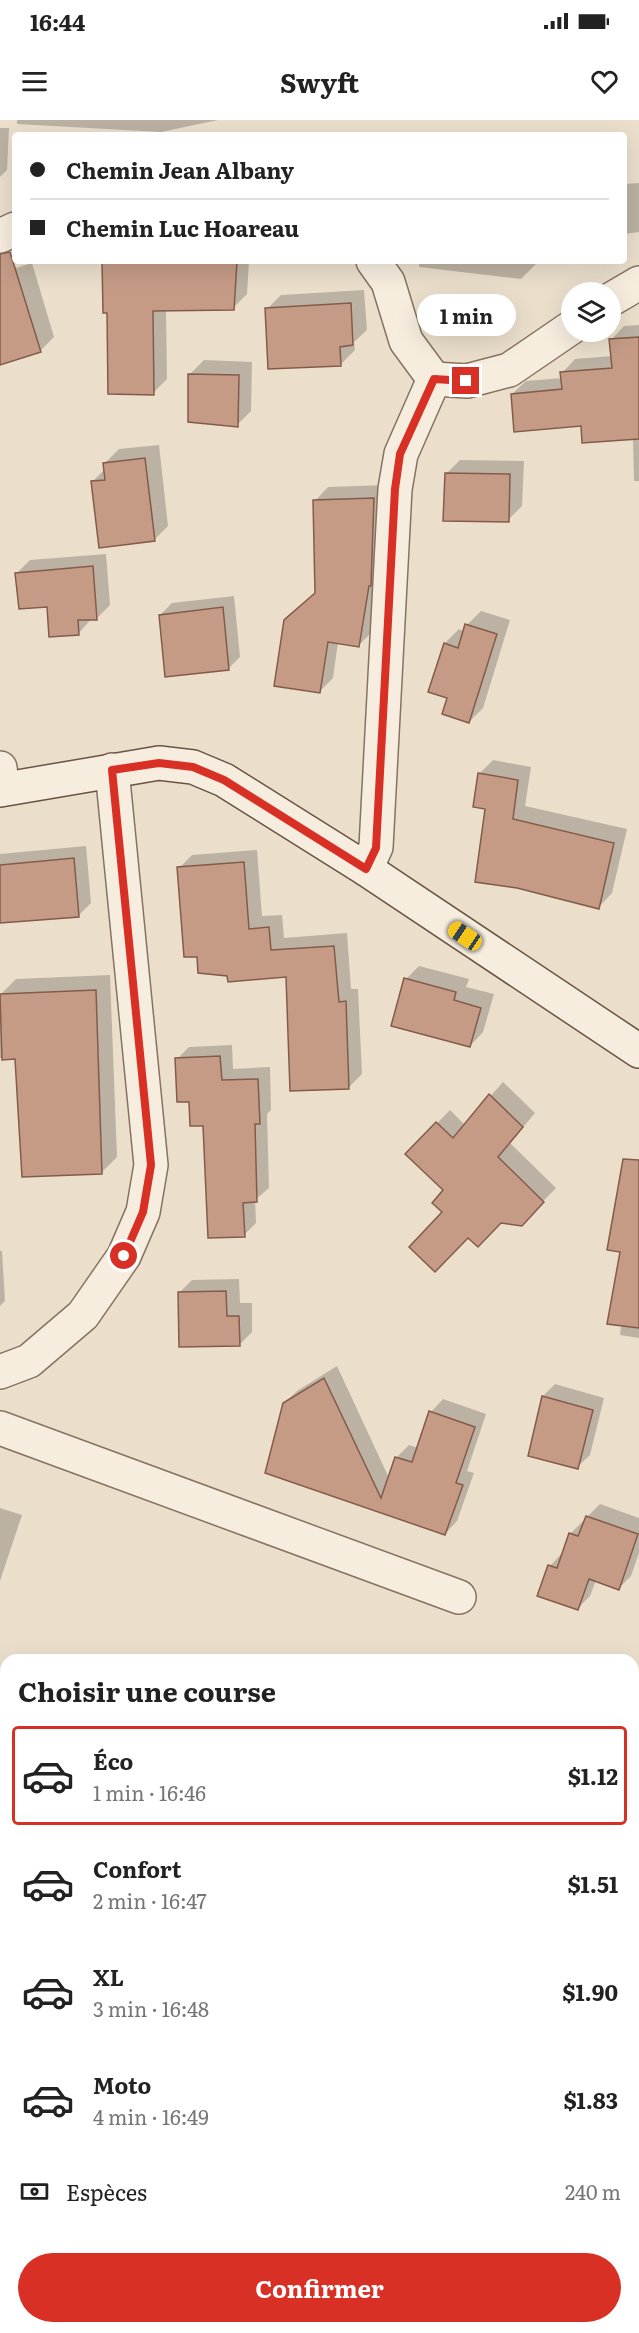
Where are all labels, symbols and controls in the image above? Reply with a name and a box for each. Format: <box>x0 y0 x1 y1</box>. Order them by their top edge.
text: 16:44 <box>30 5 85 38</box>
text: Swyft <box>280 61 359 101</box>
icon: menu <box>18 65 51 98</box>
icon: heart <box>588 65 621 98</box>
text: Chemin Jean Albany <box>66 153 294 186</box>
text: Chemin Luc Hoareau <box>66 211 299 244</box>
map controls <box>561 282 621 342</box>
button: layers <box>561 282 621 342</box>
callout: 1 min <box>416 294 516 336</box>
text: 1 min <box>440 300 493 330</box>
route end <box>452 367 479 394</box>
car <box>445 918 485 954</box>
route start <box>110 1242 137 1269</box>
text: Choisir une course <box>18 1670 276 1710</box>
text: Éco <box>93 1744 133 1777</box>
icon: car <box>21 1749 75 1803</box>
text: $1.12 <box>568 1759 618 1792</box>
text: 1 min · 16:46 <box>93 1777 206 1807</box>
text: Confort <box>93 1852 181 1885</box>
icon: car <box>21 1857 75 1911</box>
text: $1.51 <box>567 1867 618 1900</box>
text: 2 min · 16:47 <box>93 1885 207 1915</box>
text: XL <box>93 1960 124 1993</box>
icon: car <box>21 1965 75 2019</box>
text: $1.90 <box>562 1975 618 2008</box>
text: 3 min · 16:48 <box>93 1993 209 2023</box>
text: Moto <box>93 2068 151 2101</box>
icon: car <box>21 2073 75 2127</box>
text: $1.83 <box>563 2083 618 2116</box>
text: 4 min · 16:49 <box>93 2101 209 2131</box>
icon: cash <box>18 2175 51 2208</box>
text: Espèces <box>66 2175 147 2208</box>
text: 240 m <box>565 2176 621 2206</box>
button: Confirmer <box>18 2253 621 2322</box>

